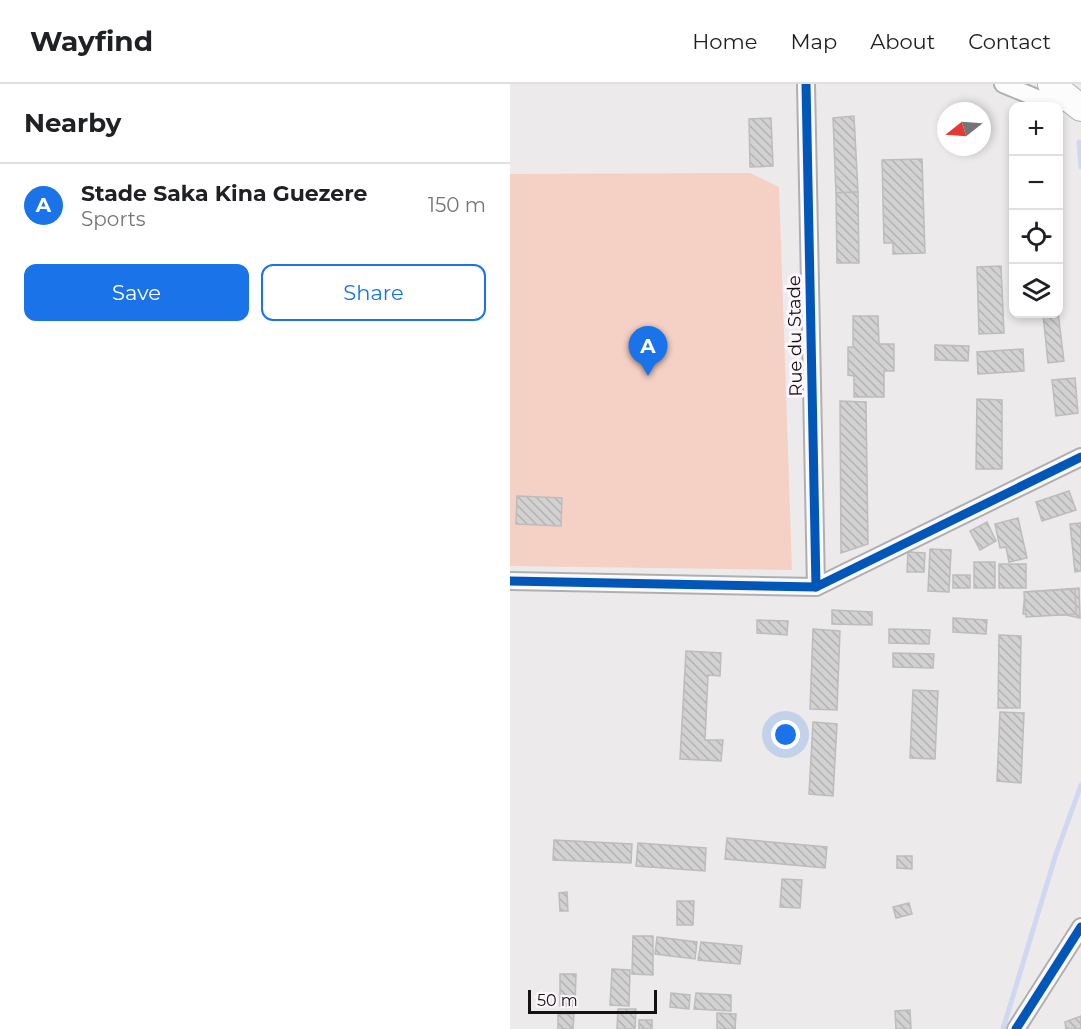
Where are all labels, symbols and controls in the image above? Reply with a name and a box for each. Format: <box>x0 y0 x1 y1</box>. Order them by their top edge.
text: Wayfind <box>30 24 153 58</box>
text: Home <box>692 29 757 54</box>
text: Map <box>790 29 837 54</box>
text: About <box>870 29 935 54</box>
text: Contact <box>968 29 1051 54</box>
north arrow <box>937 102 991 156</box>
map controls <box>1009 102 1063 318</box>
button: + <box>1009 102 1063 156</box>
text: Nearby <box>24 107 121 139</box>
button: − <box>1009 156 1063 210</box>
text: Stade Saka Kina Guezere <box>81 180 367 207</box>
text: A <box>36 193 51 217</box>
text: 150 m <box>428 193 486 217</box>
text: Sports <box>81 207 146 231</box>
button: locate <box>1009 210 1063 264</box>
button: Save <box>24 264 249 321</box>
button: Share <box>261 264 486 321</box>
button: layers <box>1009 264 1063 318</box>
street label: Rue du Stade <box>783 275 807 397</box>
pin: A <box>628 326 668 376</box>
your location <box>771 720 800 749</box>
scale bar <box>528 987 657 1014</box>
text: 50 m <box>537 991 578 1010</box>

